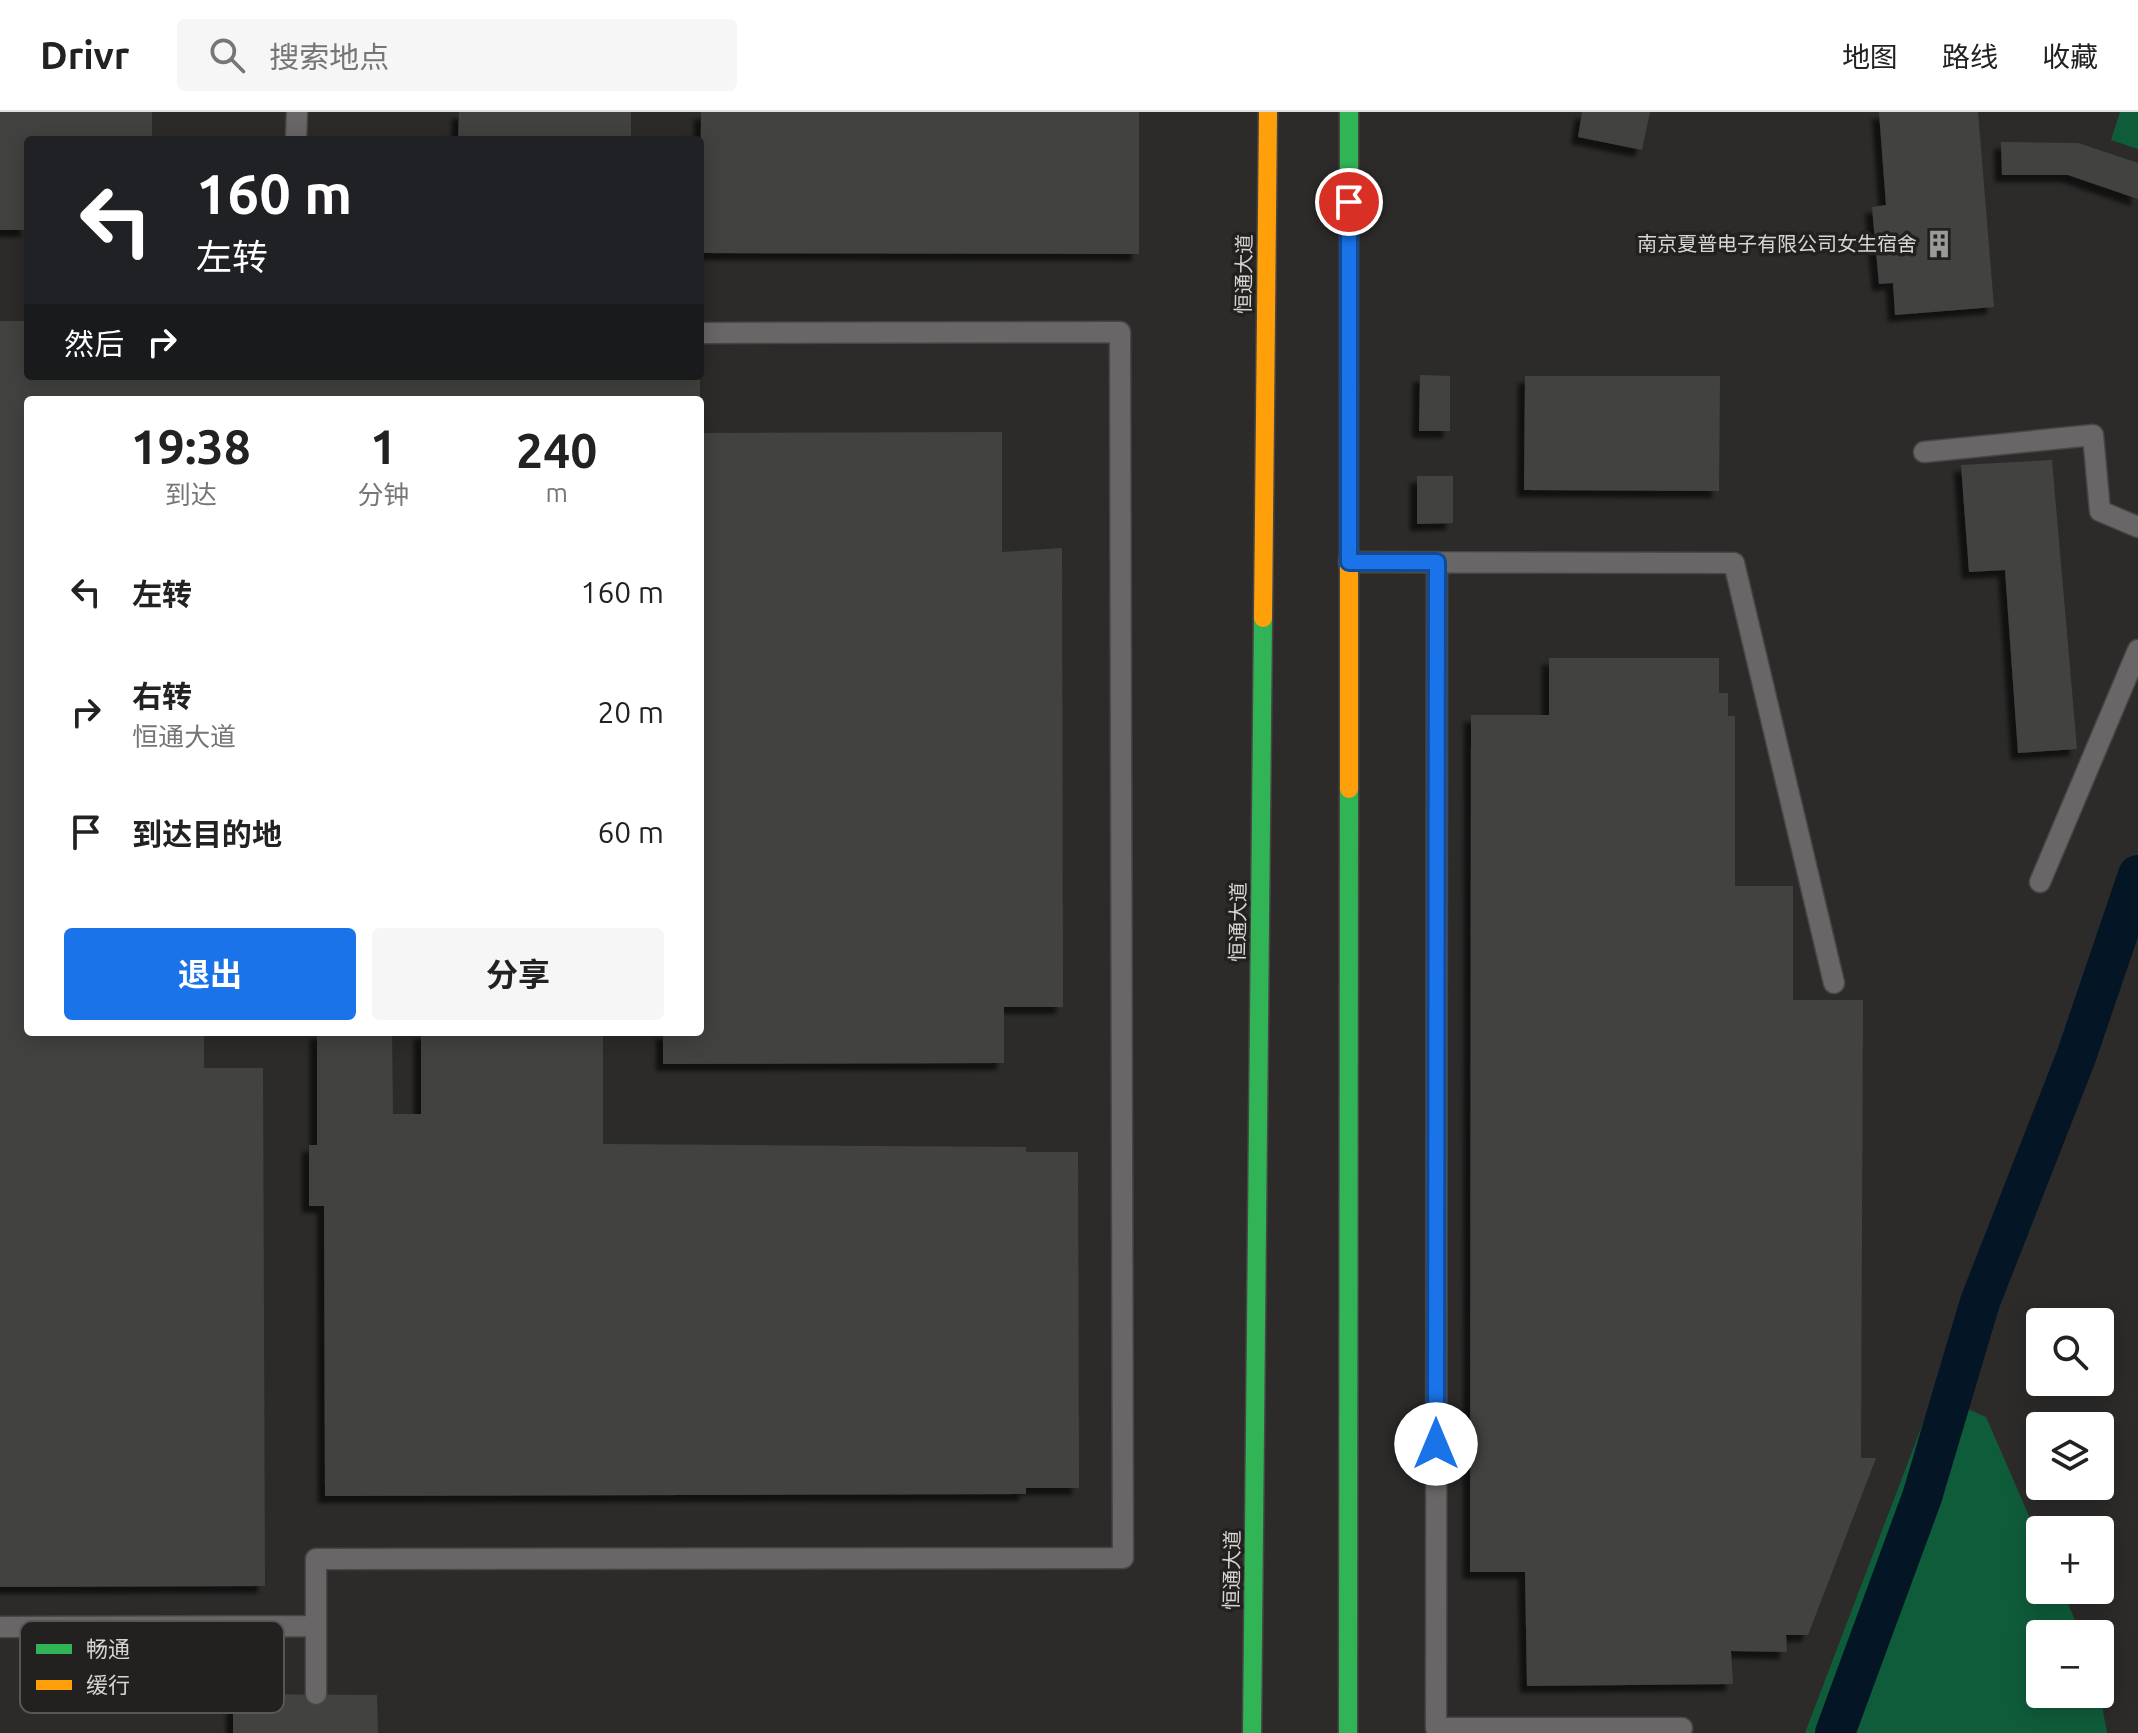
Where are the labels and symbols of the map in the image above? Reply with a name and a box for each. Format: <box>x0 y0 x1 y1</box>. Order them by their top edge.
pin <box>1315 168 1383 236</box>
building icon: 南京夏普电子有限公司女生宿舍 <box>1924 229 1954 259</box>
place label: 南京夏普电子有限公司女生宿舍 <box>1637 232 1917 255</box>
street label: 恒通大道 <box>1231 234 1256 314</box>
street label: 恒通大道 <box>1225 882 1250 962</box>
position arrow <box>1394 1402 1478 1486</box>
street label: 恒通大道 <box>1219 1530 1244 1610</box>
legend <box>20 1621 284 1713</box>
text: 畅通 <box>86 1636 130 1661</box>
text: 缓行 <box>86 1672 130 1697</box>

